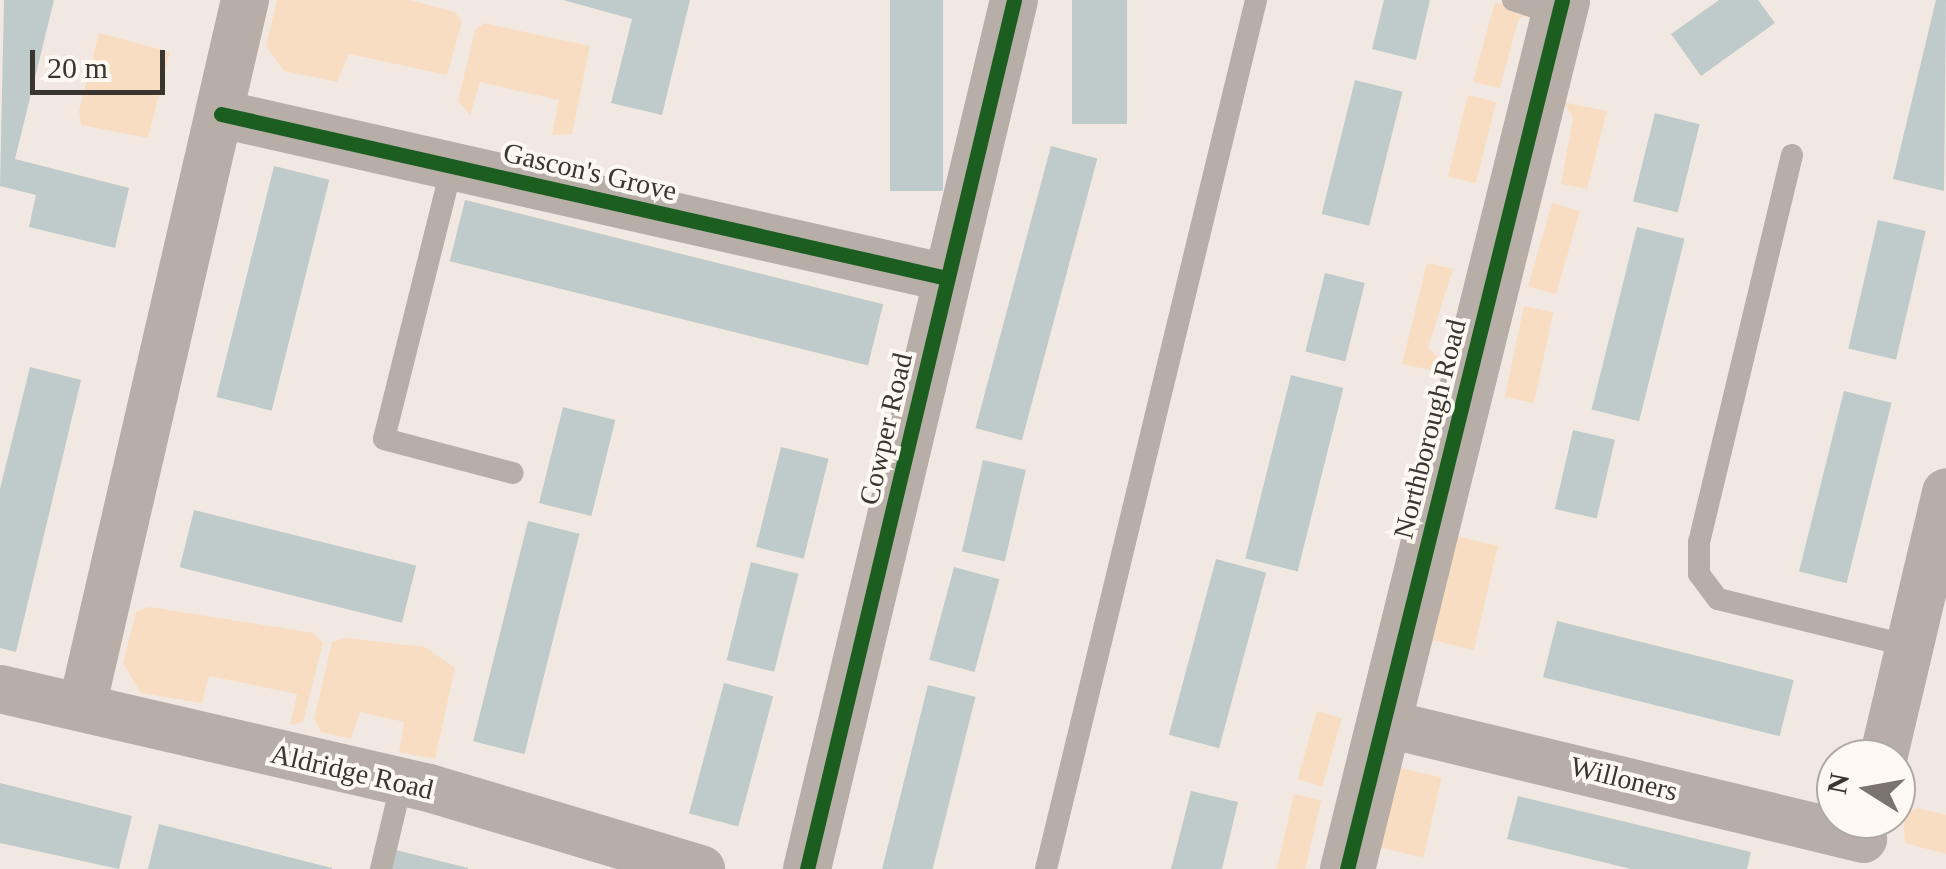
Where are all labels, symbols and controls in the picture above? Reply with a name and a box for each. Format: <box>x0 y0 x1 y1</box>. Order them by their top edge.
scale bar <box>35 30 170 92</box>
text: 20 m <box>47 51 108 84</box>
street label: Gascon's Grove <box>500 136 680 208</box>
street label: Northborough Road <box>1387 316 1473 542</box>
street label: Cowper Road <box>852 350 920 508</box>
street label: Aldridge Road <box>268 737 436 807</box>
north arrow <box>1816 739 1916 839</box>
street label: Willoners <box>1567 749 1681 809</box>
text: N <box>1821 771 1855 796</box>

